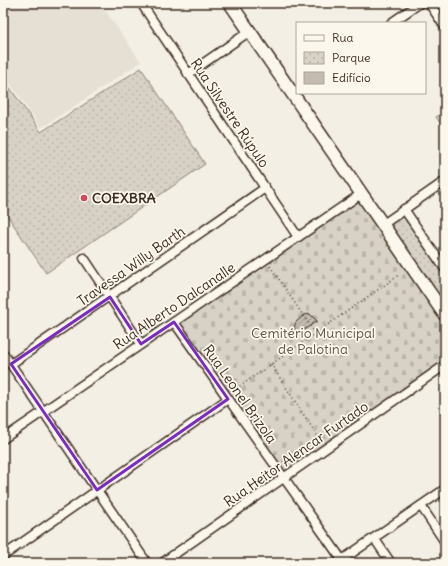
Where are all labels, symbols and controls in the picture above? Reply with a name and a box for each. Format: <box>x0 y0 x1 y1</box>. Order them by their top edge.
legend <box>296 22 426 94</box>
text: Rua <box>332 30 354 45</box>
text: Parque <box>332 50 371 65</box>
street label: Rua Silvestre Rúpulo <box>187 55 273 171</box>
text: Edifício <box>332 70 371 85</box>
place label: COEXBRA <box>92 189 156 207</box>
marker: COEXBRA <box>79 193 89 203</box>
street label: Travessa Willy Barth <box>74 222 188 310</box>
street label: Rua Alberto Dalcanalle <box>110 258 238 354</box>
park label: Cemitério Municipal de Palotina <box>251 324 375 358</box>
street label: Rua Leonel Brizola <box>199 341 281 447</box>
street label: Rua Heitor Alencar Furtado <box>220 397 372 511</box>

